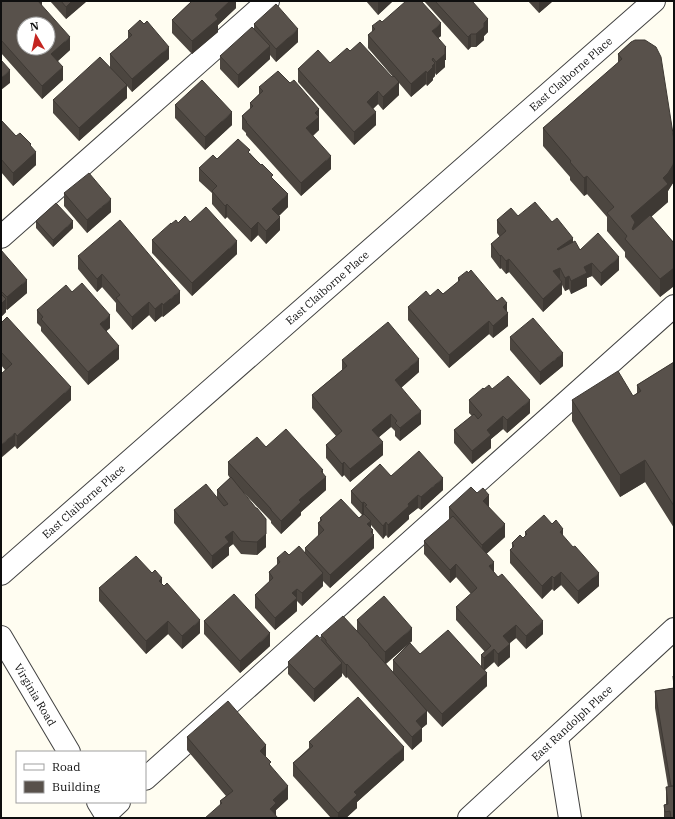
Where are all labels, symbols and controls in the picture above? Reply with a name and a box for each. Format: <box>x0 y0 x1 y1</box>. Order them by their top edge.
north arrow <box>16 16 56 56</box>
text: N <box>29 18 40 34</box>
street label: East Claiborne Place <box>526 34 615 114</box>
street label: East Claiborne Place <box>283 248 372 328</box>
street label: East Claiborne Place <box>39 461 128 542</box>
street label: Virginia Road <box>11 661 59 729</box>
street label: East Randolph Place <box>528 682 615 764</box>
legend <box>16 751 146 803</box>
text: Road <box>52 759 81 774</box>
text: Building <box>52 779 100 794</box>

